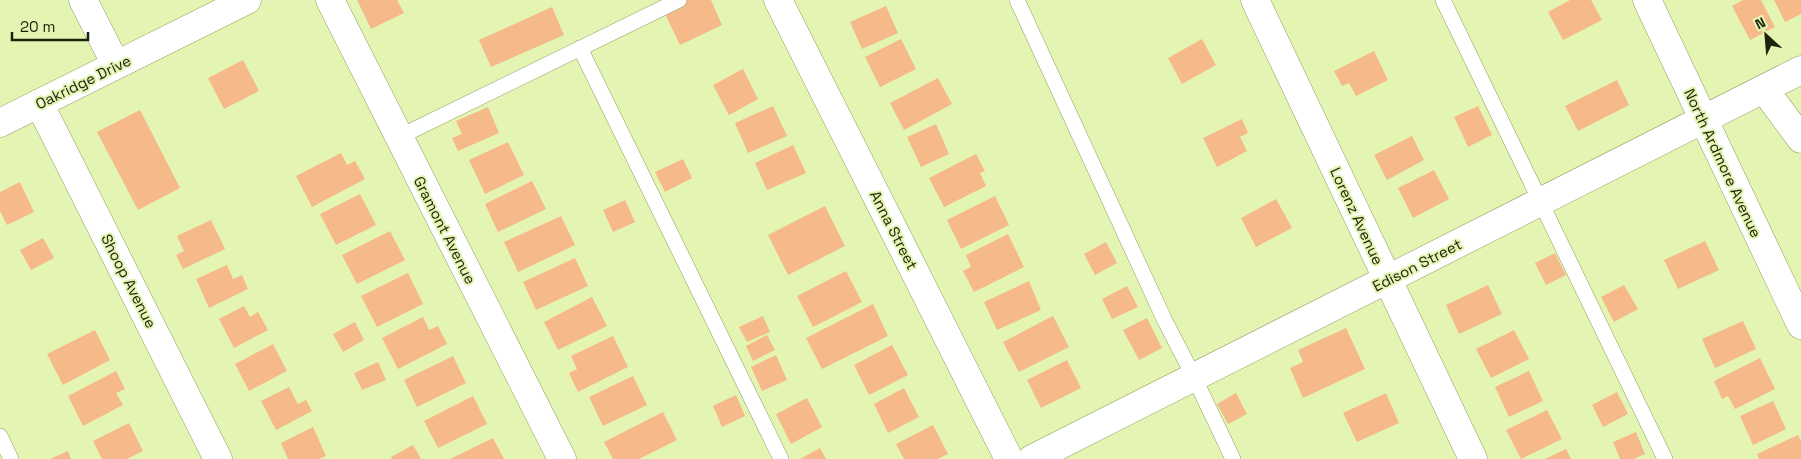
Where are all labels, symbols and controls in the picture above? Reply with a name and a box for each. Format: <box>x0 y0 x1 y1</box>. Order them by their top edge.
scale bar <box>12 10 89 42</box>
north arrow <box>1741 10 1791 60</box>
text: N <box>1752 13 1768 33</box>
text: 20 m <box>20 17 55 36</box>
street label: Oakridge Drive <box>32 51 134 113</box>
street label: North Ardmore Avenue <box>1680 85 1766 241</box>
street label: Lorenz Avenue <box>1326 164 1388 268</box>
street label: Gramont Avenue <box>410 173 480 287</box>
street label: Anna Street <box>866 187 922 273</box>
street label: Shoop Avenue <box>97 231 161 331</box>
street label: Edison Street <box>1369 234 1465 296</box>

